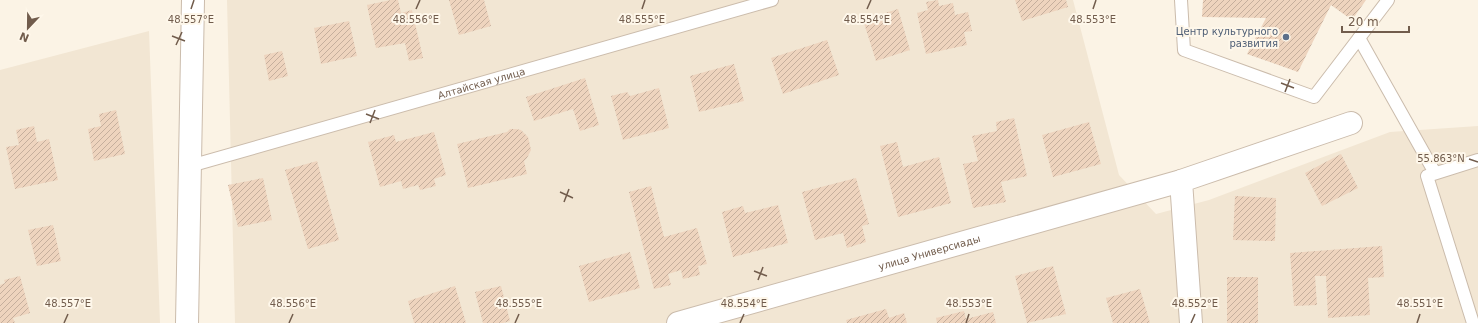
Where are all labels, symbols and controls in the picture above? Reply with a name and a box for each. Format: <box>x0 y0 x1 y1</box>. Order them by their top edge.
north arrow <box>8 8 48 48</box>
scale bar <box>1342 8 1409 34</box>
text: 48.557°E <box>168 14 214 25</box>
text: 48.556°E <box>393 14 439 25</box>
text: 48.555°E <box>619 14 665 25</box>
text: 48.554°E <box>844 14 890 25</box>
text: 48.553°E <box>1070 14 1116 25</box>
text: 20 m <box>1348 15 1379 29</box>
place label: Центр культурного развития <box>1176 26 1278 49</box>
text: N <box>18 29 31 45</box>
marker: Центр культурного развития <box>1281 32 1291 42</box>
street label: Алтайская улица <box>436 65 526 101</box>
text: 55.863°N <box>1417 153 1465 164</box>
street label: улица Универсиады <box>877 232 981 272</box>
text: 48.557°E <box>45 298 91 309</box>
text: 48.556°E <box>270 298 316 309</box>
text: 48.555°E <box>496 298 542 309</box>
text: 48.554°E <box>721 298 767 309</box>
text: 48.553°E <box>946 298 992 309</box>
text: 48.552°E <box>1172 298 1218 309</box>
text: 48.551°E <box>1397 298 1443 309</box>

